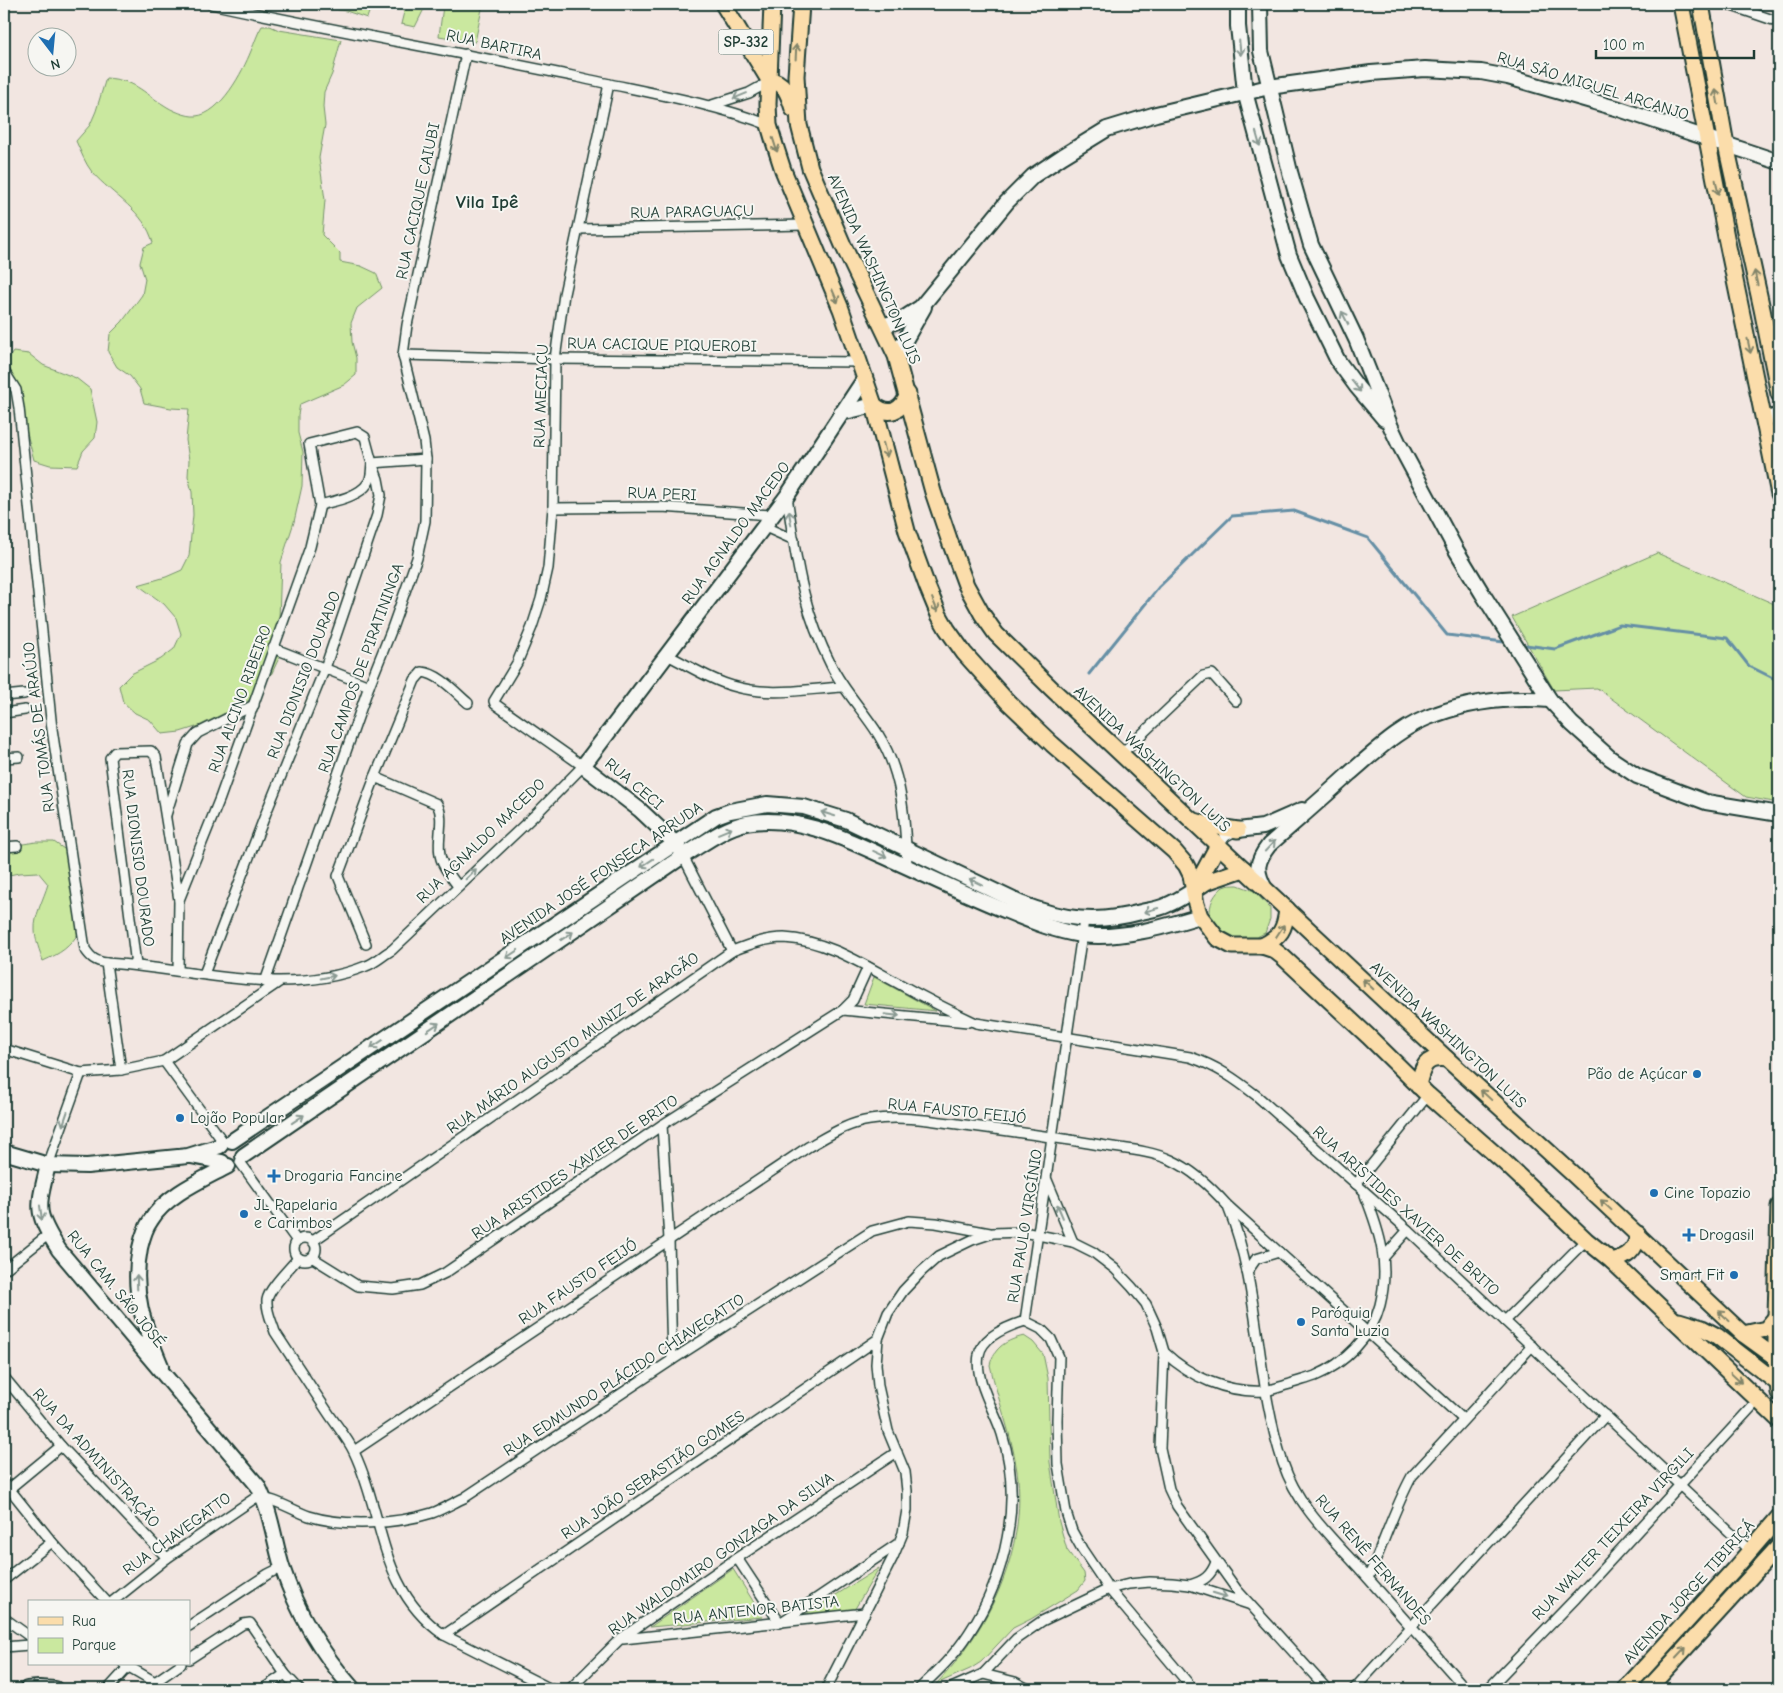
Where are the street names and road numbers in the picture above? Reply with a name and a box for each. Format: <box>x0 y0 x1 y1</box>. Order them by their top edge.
street label: RUA BARTIRA <box>445 26 543 64</box>
road number: SP-332 <box>718 30 774 54</box>
street label: RUA SÃO MIGUEL ARCANJO <box>1495 48 1691 124</box>
street label: RUA CACIQUE CAIUBI <box>393 121 443 281</box>
street label: AVENIDA WASHINGTON LUIS <box>824 171 924 367</box>
street label: RUA PARAGUAÇU <box>630 202 754 222</box>
street label: RUA CACIQUE PIQUEROBI <box>567 334 757 356</box>
street label: RUA MECIAÇU <box>530 344 552 448</box>
street label: RUA AGNALDO MACEDO <box>678 458 794 608</box>
street label: RUA PERI <box>627 484 697 504</box>
street label: RUA CAMPOS DE PIRATININGA <box>315 561 407 775</box>
street label: RUA DIONISIO DOURADO <box>264 589 344 761</box>
street label: RUA ALCINO RIBEIRO <box>205 623 275 775</box>
street label: RUA TOMÁS DE ARAÚJO <box>19 641 58 813</box>
street label: AVENIDA WASHINGTON LUIS <box>1070 682 1234 836</box>
street label: RUA CECI <box>601 754 667 814</box>
street label: RUA DIONISIO DOURADO <box>118 768 158 948</box>
street label: RUA AGNALDO MACEDO <box>413 775 549 907</box>
street label: AVENIDA JOSÉ FONSECA ARRUDA <box>496 797 706 948</box>
street label: RUA MÁRIO AUGUSTO MUNIZ DE ARAGÃO <box>443 948 702 1137</box>
street label: AVENIDA WASHINGTON LUIS <box>1366 958 1530 1112</box>
street label: RUA ARISTIDES XAVIER DE BRITO <box>468 1091 682 1243</box>
street label: RUA FAUSTO FEIJÓ <box>887 1094 1027 1127</box>
street label: RUA ARISTIDES XAVIER DE BRITO <box>1309 1122 1503 1300</box>
street label: RUA PAULO VIRGÍNIO <box>1003 1148 1046 1304</box>
street label: RUA CAM. SÃO JOSÉ <box>63 1226 170 1351</box>
street label: RUA FAUSTO FEIJÓ <box>515 1235 641 1328</box>
street label: RUA EDMUNDO PLÁCIDO CHIAVEGATTO <box>500 1289 748 1460</box>
street label: RUA DA ADMINISTRAÇÃO <box>29 1385 163 1531</box>
street label: RUA JOÃO SEBASTIÃO GOMES <box>558 1407 748 1543</box>
street label: RUA WALTER TEIXEIRA VIRGILI <box>1529 1444 1697 1624</box>
street label: RUA WALDOMIRO GONZAGA DA SILVA <box>605 1469 837 1639</box>
street label: RUA CHAVEGATTO <box>120 1489 234 1579</box>
street label: RUA RENÊ FERNANDES <box>1311 1490 1435 1629</box>
street label: AVENIDA JORGE TIBIRIÇÁ <box>1619 1516 1758 1668</box>
street label: RUA ANTENOR BATISTA <box>672 1592 840 1628</box>

